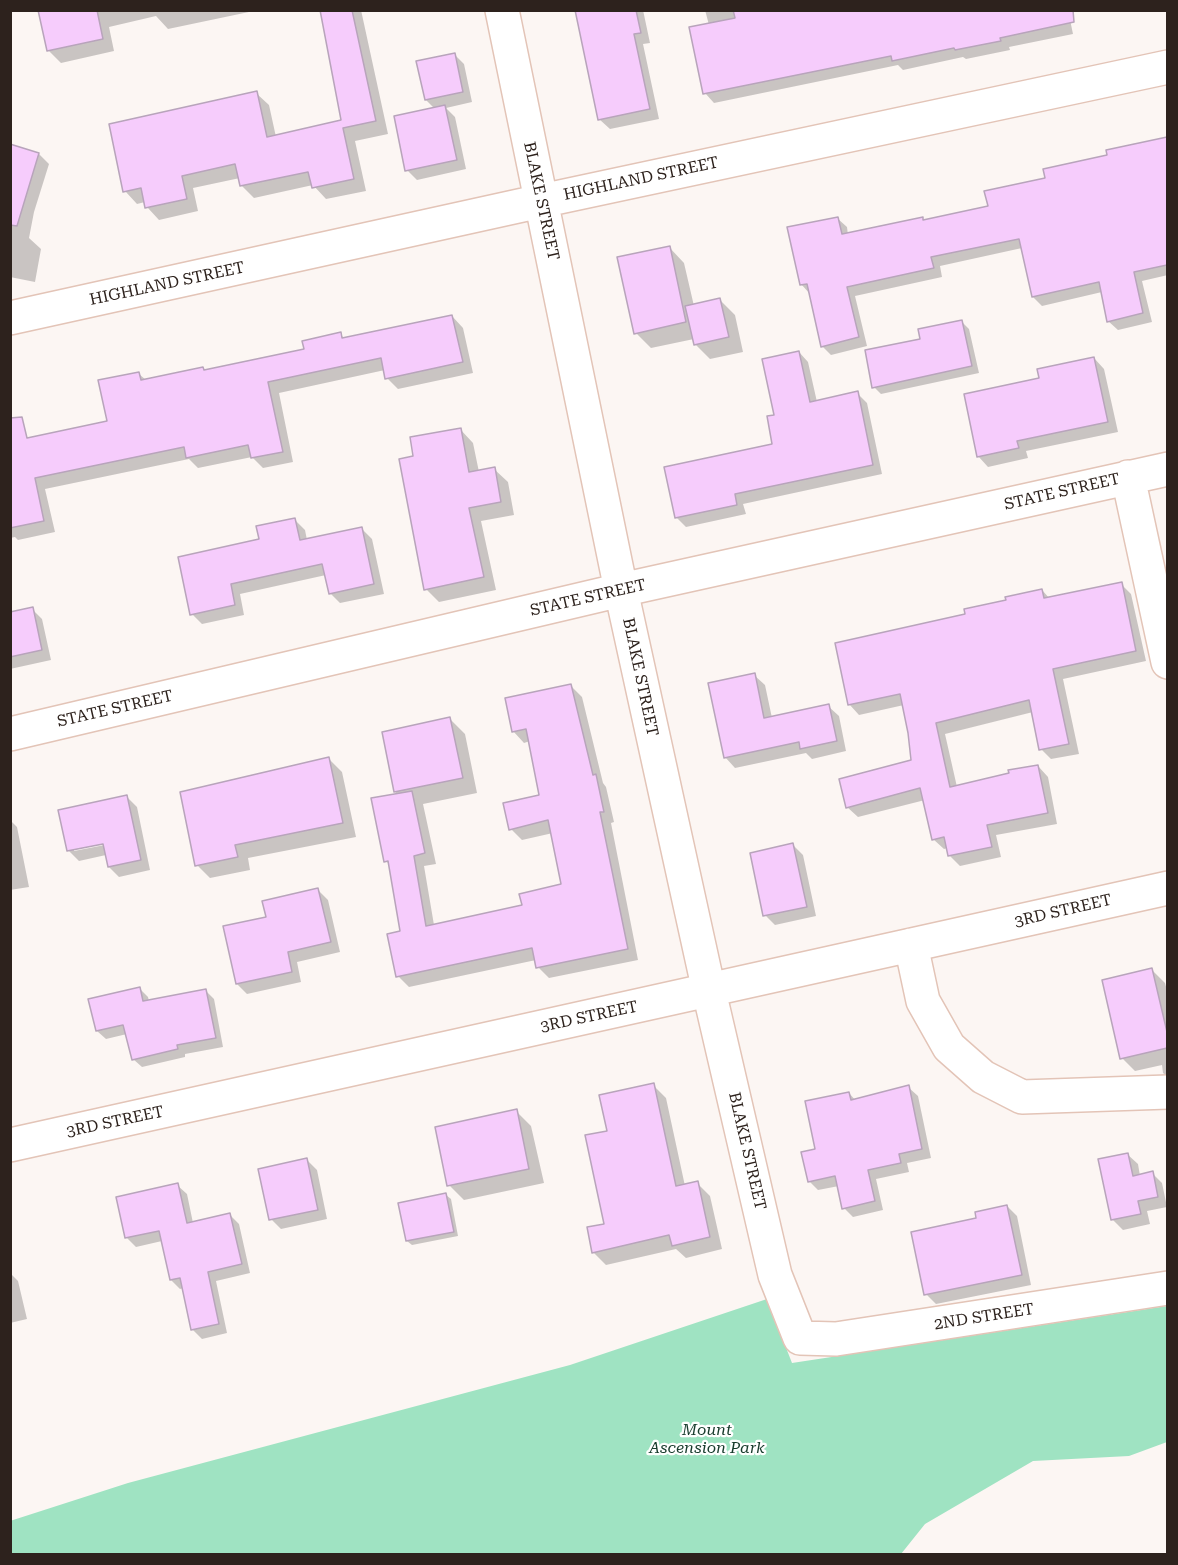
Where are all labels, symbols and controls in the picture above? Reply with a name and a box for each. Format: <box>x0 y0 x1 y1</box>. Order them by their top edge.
street label: BLAKE STREET <box>519 140 563 262</box>
street label: HIGHLAND STREET <box>562 153 720 205</box>
street label: HIGHLAND STREET <box>88 258 246 310</box>
street label: STATE STREET <box>1002 469 1122 515</box>
street label: STATE STREET <box>528 575 648 621</box>
street label: BLAKE STREET <box>618 616 662 738</box>
street label: STATE STREET <box>55 686 175 732</box>
street label: 3RD STREET <box>1013 890 1113 932</box>
street label: 3RD STREET <box>539 997 639 1037</box>
street label: BLAKE STREET <box>724 1090 770 1212</box>
street label: 3RD STREET <box>65 1102 165 1142</box>
street label: 2ND STREET <box>933 1300 1035 1334</box>
park label: Mount Ascension Park <box>649 1420 765 1458</box>

